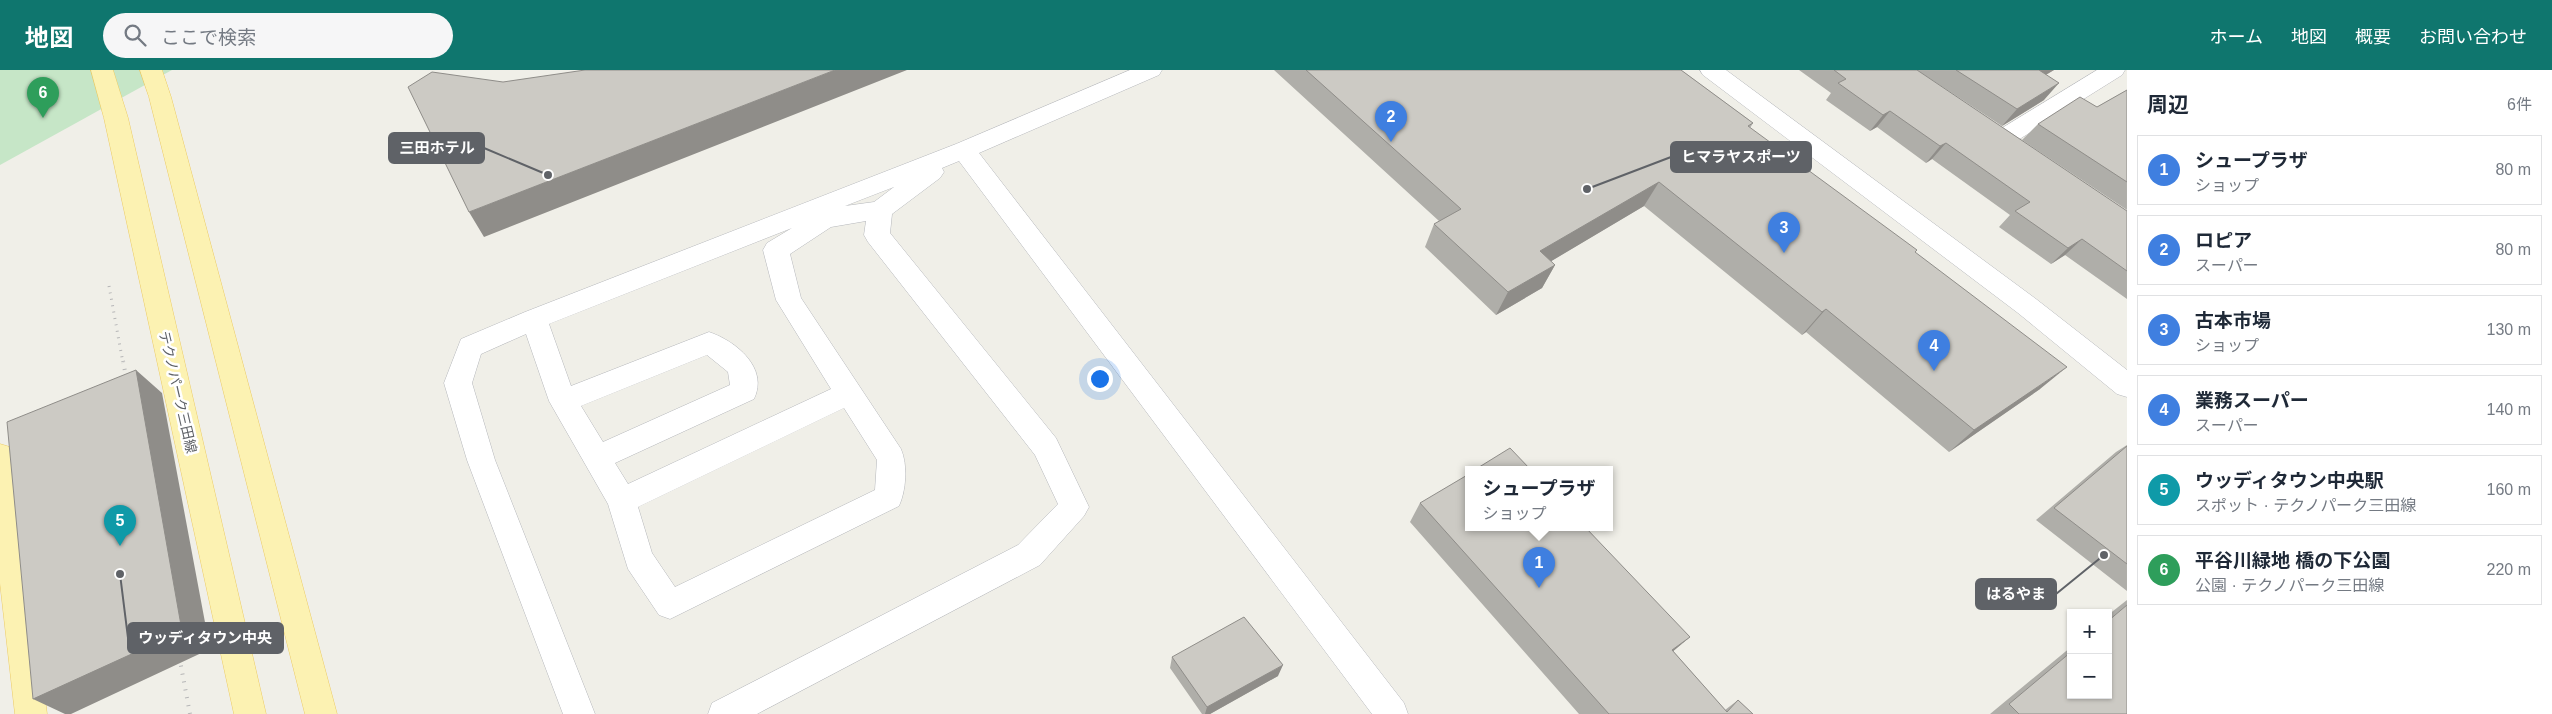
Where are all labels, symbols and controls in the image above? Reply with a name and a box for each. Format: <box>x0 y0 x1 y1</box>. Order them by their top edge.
search box <box>103 13 453 58</box>
icon: search <box>121 21 149 49</box>
text: 地図 <box>25 24 73 51</box>
text: ここで検索 <box>161 27 256 48</box>
text: ホーム <box>2210 27 2263 47</box>
text: 地図 <box>2291 27 2327 47</box>
text: 概要 <box>2355 27 2391 47</box>
text: お問い合わせ <box>2419 27 2527 47</box>
pin: 6 <box>27 77 59 118</box>
text: 周辺 <box>2147 93 2189 116</box>
text: 6件 <box>2507 96 2532 113</box>
pin: 2 <box>1375 101 1407 142</box>
callout: 三田ホテル <box>389 133 484 163</box>
text: 三田ホテル <box>399 139 475 156</box>
callout: ヒマラヤスポーツ <box>1671 142 1811 172</box>
text: ヒマラヤスポーツ <box>1681 148 1801 165</box>
text: シュープラザ <box>2195 150 2308 171</box>
text: 1 <box>2160 161 2168 178</box>
text: 80 m <box>2495 161 2531 178</box>
text: ショップ <box>2195 177 2259 194</box>
pin: 3 <box>1768 212 1800 253</box>
text: ロピア <box>2195 230 2252 251</box>
text: 2 <box>2160 241 2168 258</box>
text: 80 m <box>2495 241 2531 258</box>
text: スーパー <box>2195 257 2259 274</box>
text: 古本市場 <box>2195 310 2271 331</box>
text: 3 <box>2160 321 2168 338</box>
text: 130 m <box>2487 321 2531 338</box>
street label: テクノパーク三田線 <box>156 329 200 455</box>
pin: 4 <box>1918 330 1950 371</box>
text: ショップ <box>2195 337 2259 354</box>
your location <box>1087 366 1113 392</box>
text: 業務スーパー <box>2195 390 2309 411</box>
text: 4 <box>2160 401 2168 418</box>
text: 140 m <box>2487 401 2531 418</box>
text: スーパー <box>2195 417 2259 434</box>
popup <box>1465 466 1613 531</box>
text: ウッディタウン中央駅 <box>2195 470 2384 491</box>
text: シュープラザ <box>1483 478 1595 499</box>
text: 5 <box>2160 481 2168 498</box>
text: 160 m <box>2487 481 2531 498</box>
text: スポット · テクノパーク三田線 <box>2195 497 2416 514</box>
pin: 5 <box>104 505 136 546</box>
text: ショップ <box>1483 505 1547 522</box>
pin: 1 <box>1523 547 1555 588</box>
text: 平谷川緑地 橋の下公園 <box>2195 550 2390 571</box>
text: 6 <box>2160 561 2168 578</box>
text: 220 m <box>2487 561 2531 578</box>
text: 公園 · テクノパーク三田線 <box>2195 577 2384 594</box>
callout: はるやま <box>1976 579 2056 609</box>
text: はるやま <box>1986 585 2046 602</box>
map controls <box>2067 609 2112 699</box>
button: + <box>2067 609 2112 654</box>
callout: ウッディタウン中央 <box>128 623 283 653</box>
text: ウッディタウン中央 <box>138 629 272 646</box>
button: − <box>2067 654 2112 699</box>

